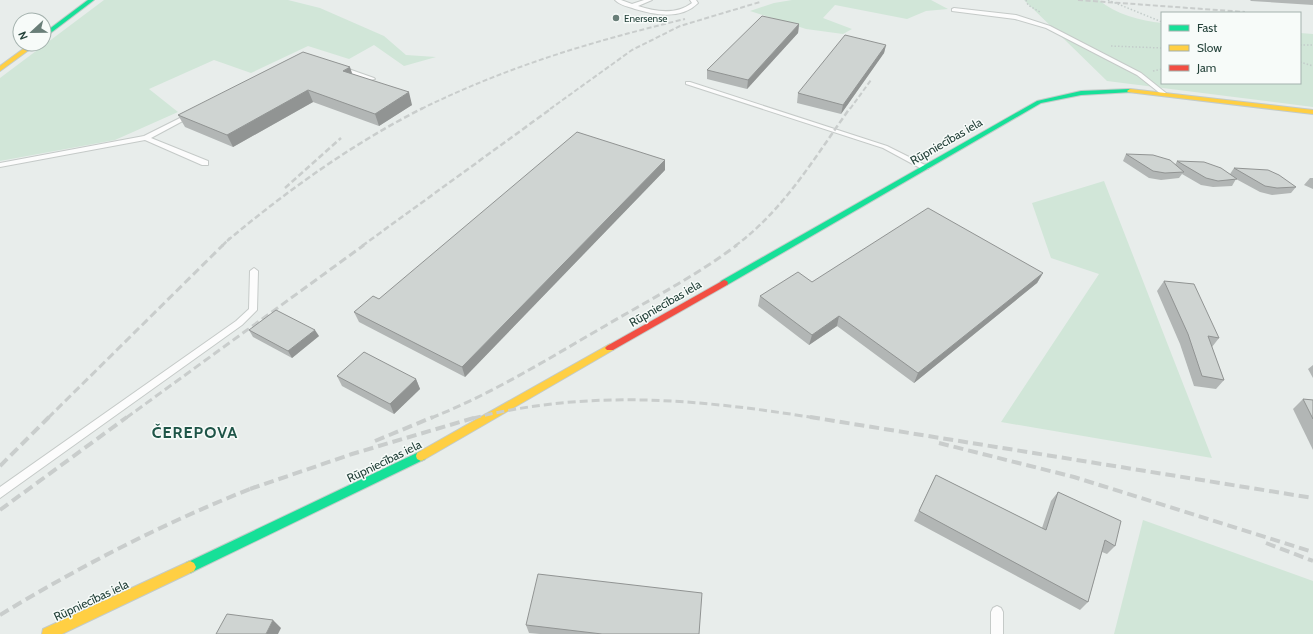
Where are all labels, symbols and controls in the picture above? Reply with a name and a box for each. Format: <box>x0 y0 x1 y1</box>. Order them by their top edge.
north arrow <box>12 12 52 52</box>
place label: Enersense <box>624 12 667 25</box>
legend <box>1161 12 1301 84</box>
marker: Enersense <box>611 13 621 23</box>
text: Fast <box>1197 20 1217 35</box>
text: N <box>15 30 31 42</box>
text: Slow <box>1197 40 1222 55</box>
text: Jam <box>1196 60 1216 75</box>
street label: Rūpniecības iela <box>907 114 985 168</box>
street label: Rūpniecības iela <box>626 276 704 330</box>
district label: ČEREPOVA <box>152 423 238 442</box>
street label: Rūpniecības iela <box>344 436 424 485</box>
street label: Rūpniecības iela <box>51 576 131 624</box>

